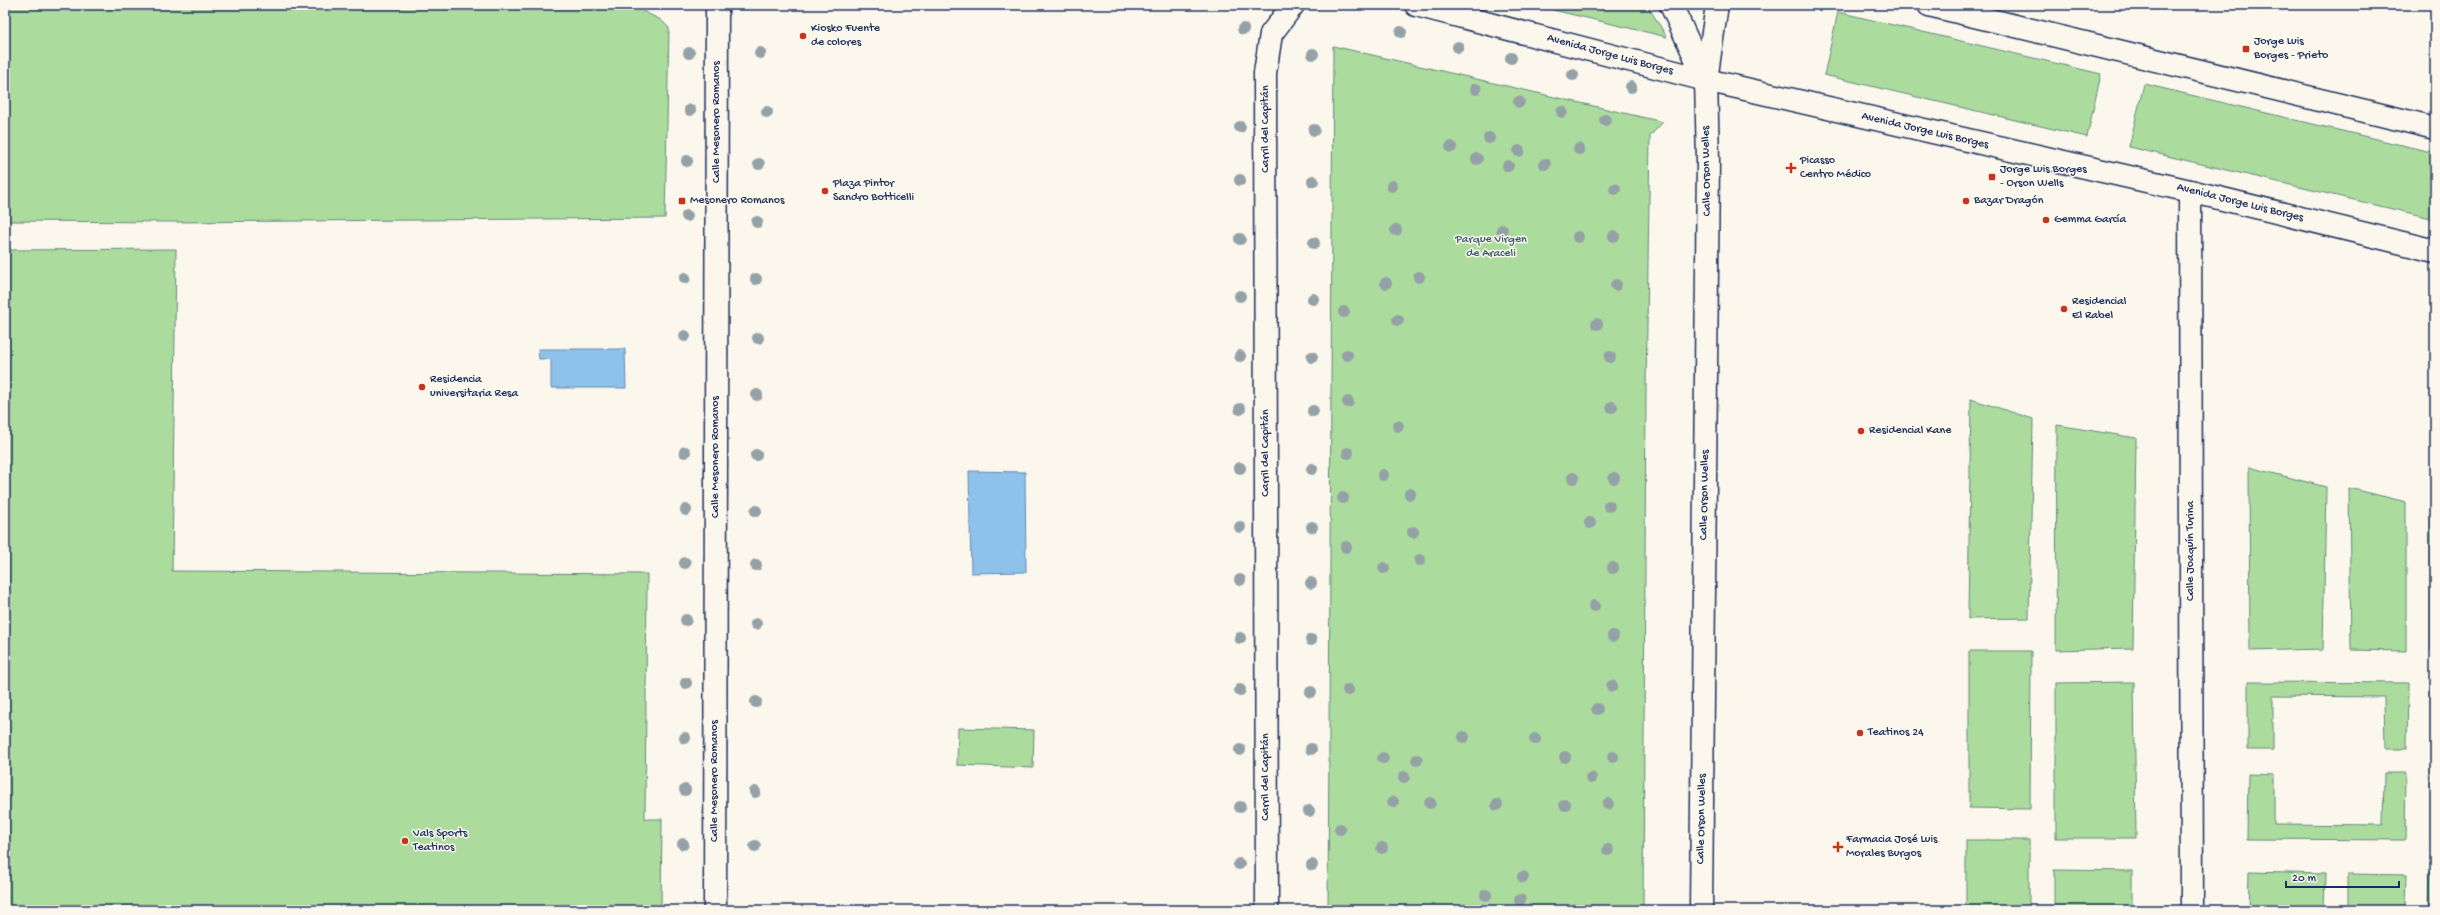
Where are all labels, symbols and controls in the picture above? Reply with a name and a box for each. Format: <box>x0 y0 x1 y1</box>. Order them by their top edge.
place label: Kiosko Fuente de colores <box>811 22 881 50</box>
marker: Kiosko Fuente de colores <box>798 31 808 41</box>
street label: Avenida Jorge Luis Borges <box>1545 31 1675 79</box>
place label: Jorge Luis Borges - Prieto <box>2253 35 2328 63</box>
marker: Jorge Luis Borges - Prieto <box>2241 44 2251 54</box>
street label: Calle Mesonero Romanos <box>710 60 724 183</box>
street label: Carril del Capitán <box>1259 85 1273 173</box>
street label: Avenida Jorge Luis Borges <box>1860 110 1990 153</box>
street label: Calle Orson Welles <box>1699 125 1715 216</box>
place label: Picasso Centro Médico <box>1799 154 1871 182</box>
marker: Picasso Centro Médico <box>1785 162 1797 174</box>
place label: Jorge Luis Borges - Orson Wells <box>2000 163 2087 191</box>
marker: Jorge Luis Borges - Orson Wells <box>1987 172 1997 182</box>
place label: Plaza Pintor Sandro Botticelli <box>832 177 915 205</box>
street label: Avenida Jorge Luis Borges <box>2175 180 2305 226</box>
marker: Plaza Pintor Sandro Botticelli <box>820 186 830 196</box>
place label: Mesonero Romanos <box>690 194 785 208</box>
place label: Bazar Dragón <box>1973 194 2044 208</box>
marker: Mesonero Romanos <box>677 196 687 206</box>
marker: Bazar Dragón <box>1961 196 1971 206</box>
place label: Gemma García <box>2054 213 2126 227</box>
marker: Gemma García <box>2041 215 2051 225</box>
park label: Parque Virgen de Araceli <box>1454 233 1527 261</box>
place label: Residencial El Rabel <box>2072 295 2127 323</box>
marker: Residencial El Rabel <box>2059 304 2069 314</box>
place label: Residencia universitaria Resa <box>430 373 518 401</box>
marker: Residencia universitaria Resa <box>417 382 427 392</box>
street label: Calle Mesonero Romanos <box>709 395 723 518</box>
street label: Carril del Capitán <box>1259 409 1273 497</box>
place label: Residencial Kane <box>1869 424 1952 438</box>
marker: Residencial Kane <box>1856 426 1866 436</box>
street label: Calle Orson Welles <box>1697 449 1713 540</box>
street label: Calle Joaquín Turina <box>2184 501 2198 601</box>
street label: Calle Mesonero Romanos <box>708 719 722 842</box>
place label: Teatinos 24 <box>1867 726 1924 740</box>
marker: Teatinos 24 <box>1855 728 1865 738</box>
street label: Carril del Capitán <box>1259 733 1273 821</box>
street label: Calle Orson Welles <box>1694 773 1710 864</box>
place label: Vals Sports Teatinos <box>412 827 468 855</box>
place label: Farmacia José Luis Morales Burgos <box>1845 833 1938 861</box>
marker: Vals Sports Teatinos <box>400 836 410 846</box>
marker: Farmacia José Luis Morales Burgos <box>1833 842 1843 852</box>
scale bar <box>2286 863 2399 889</box>
text: 20 m <box>2292 872 2317 886</box>

